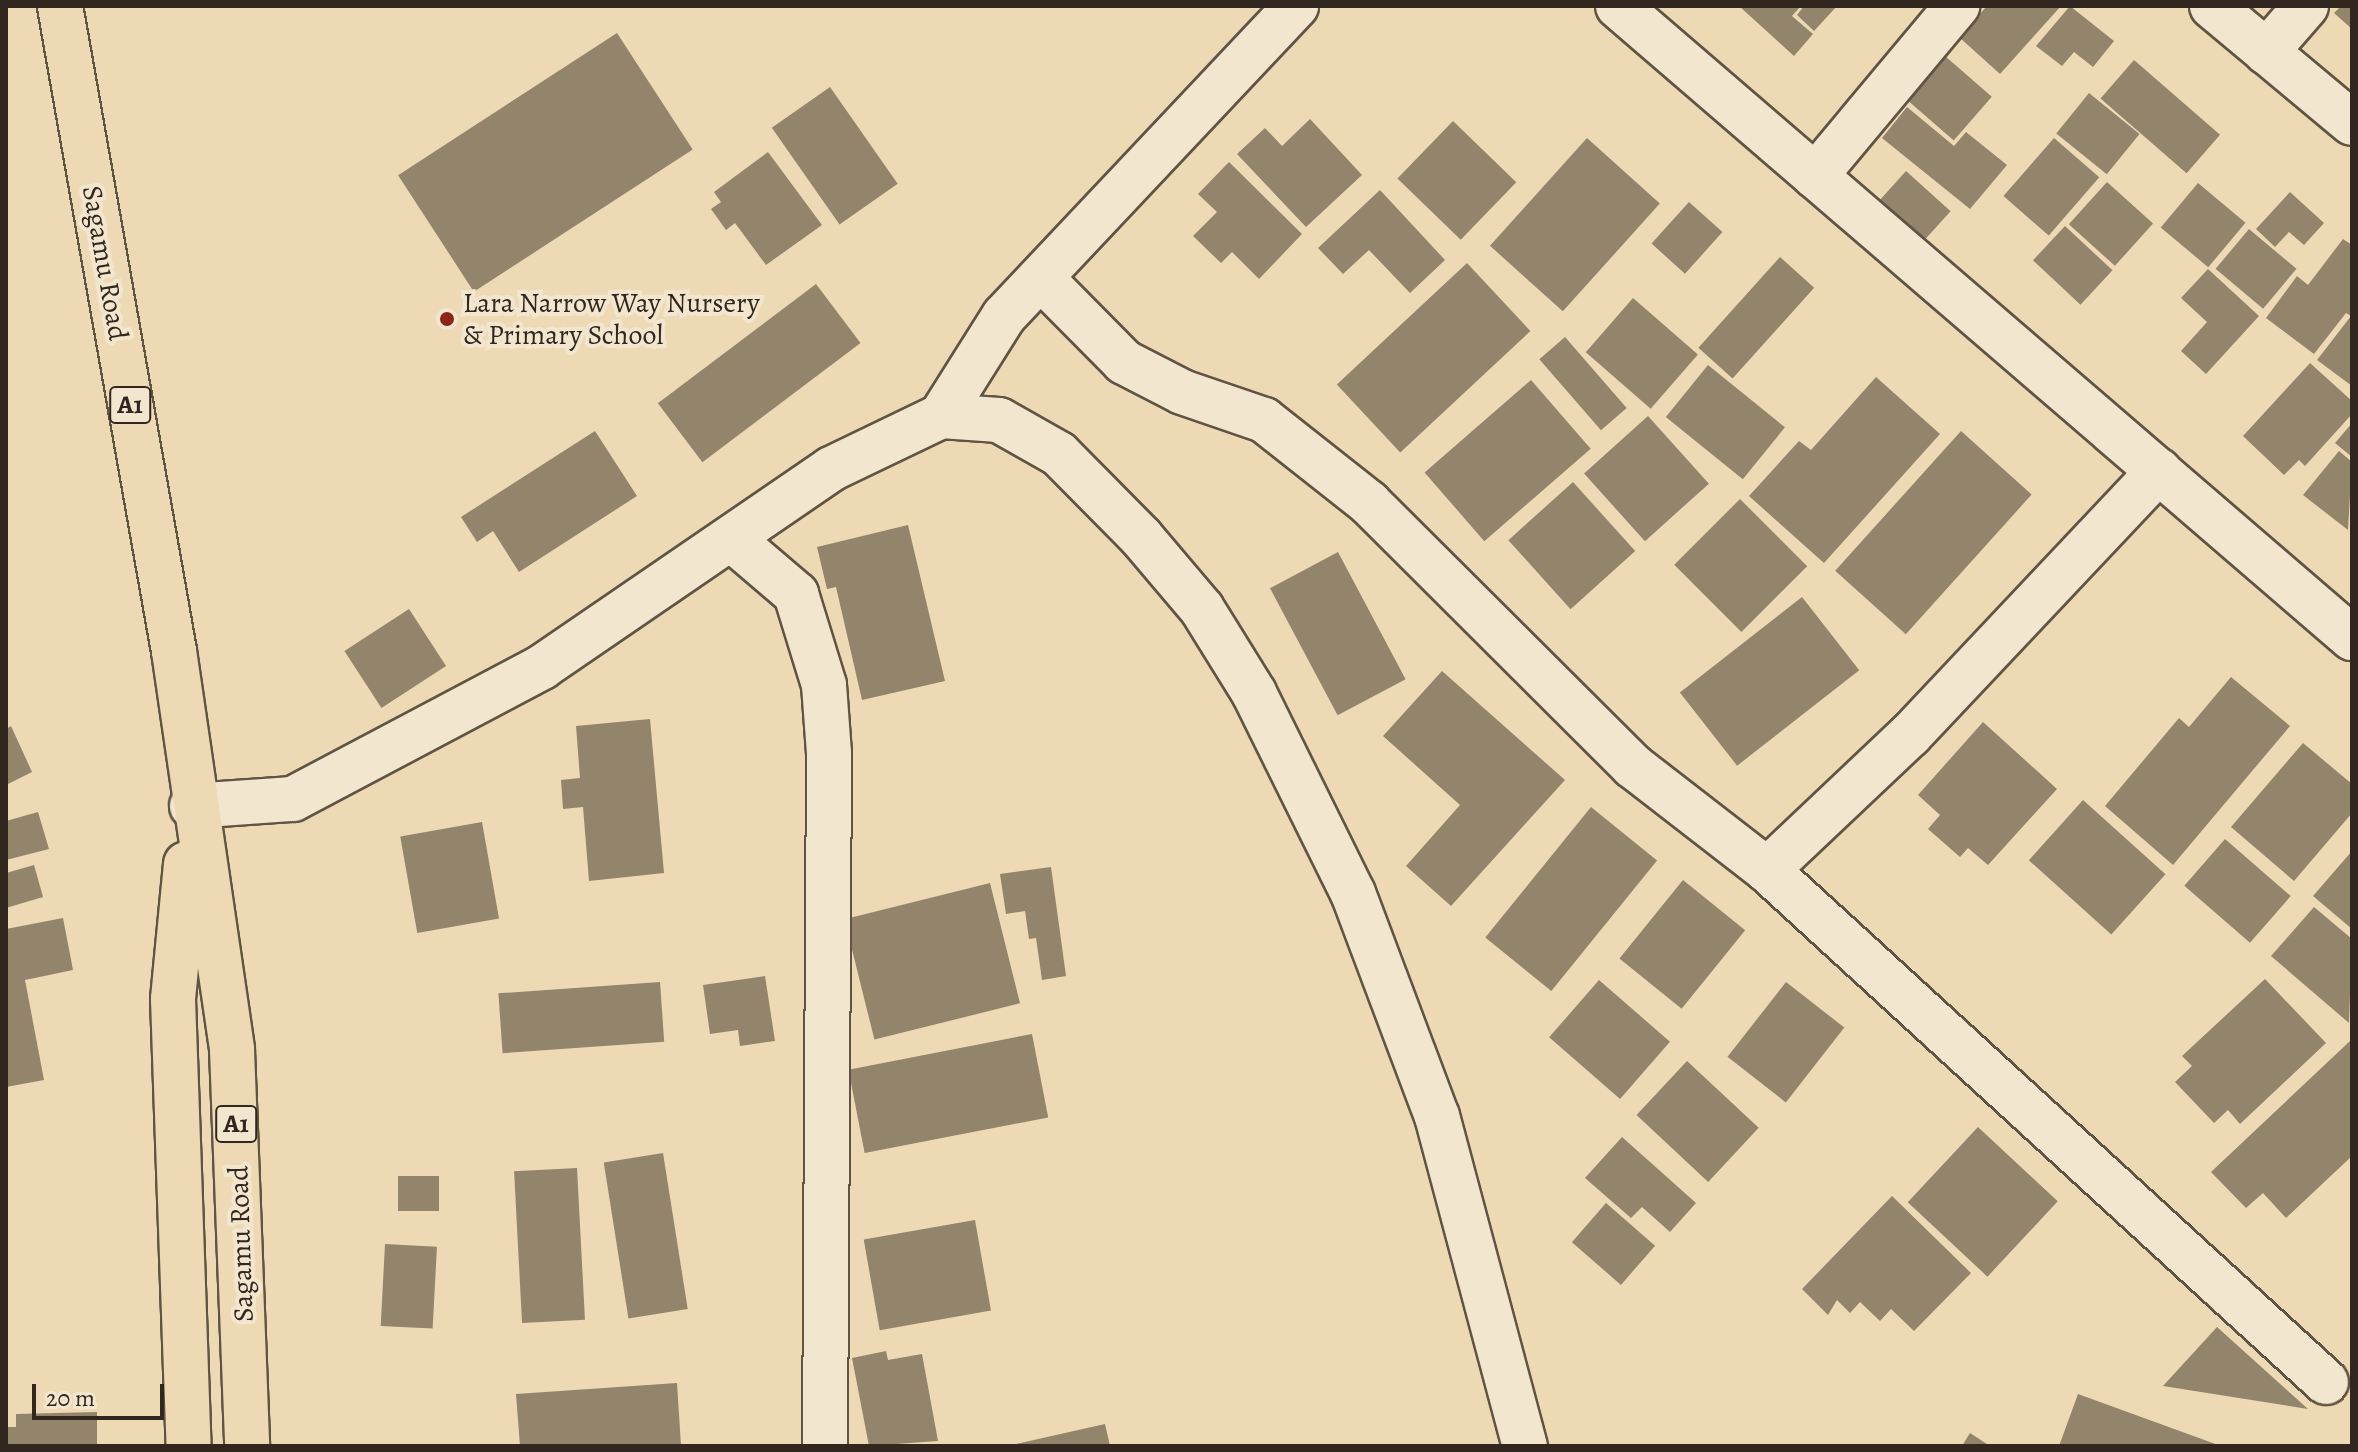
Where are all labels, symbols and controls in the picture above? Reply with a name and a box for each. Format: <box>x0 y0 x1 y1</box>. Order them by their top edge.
street label: Sagamu Road <box>75 183 135 343</box>
place label: Lara Narrow Way Nursery & Primary School <box>463 286 760 352</box>
marker: Lara Narrow Way Nursery & Primary School <box>438 310 456 328</box>
road number: A1 <box>108 383 152 427</box>
road number: A1 <box>214 1102 258 1146</box>
street label: Sagamu Road <box>221 1165 261 1323</box>
scale bar <box>36 1368 168 1418</box>
text: 20 m <box>46 1382 95 1414</box>

